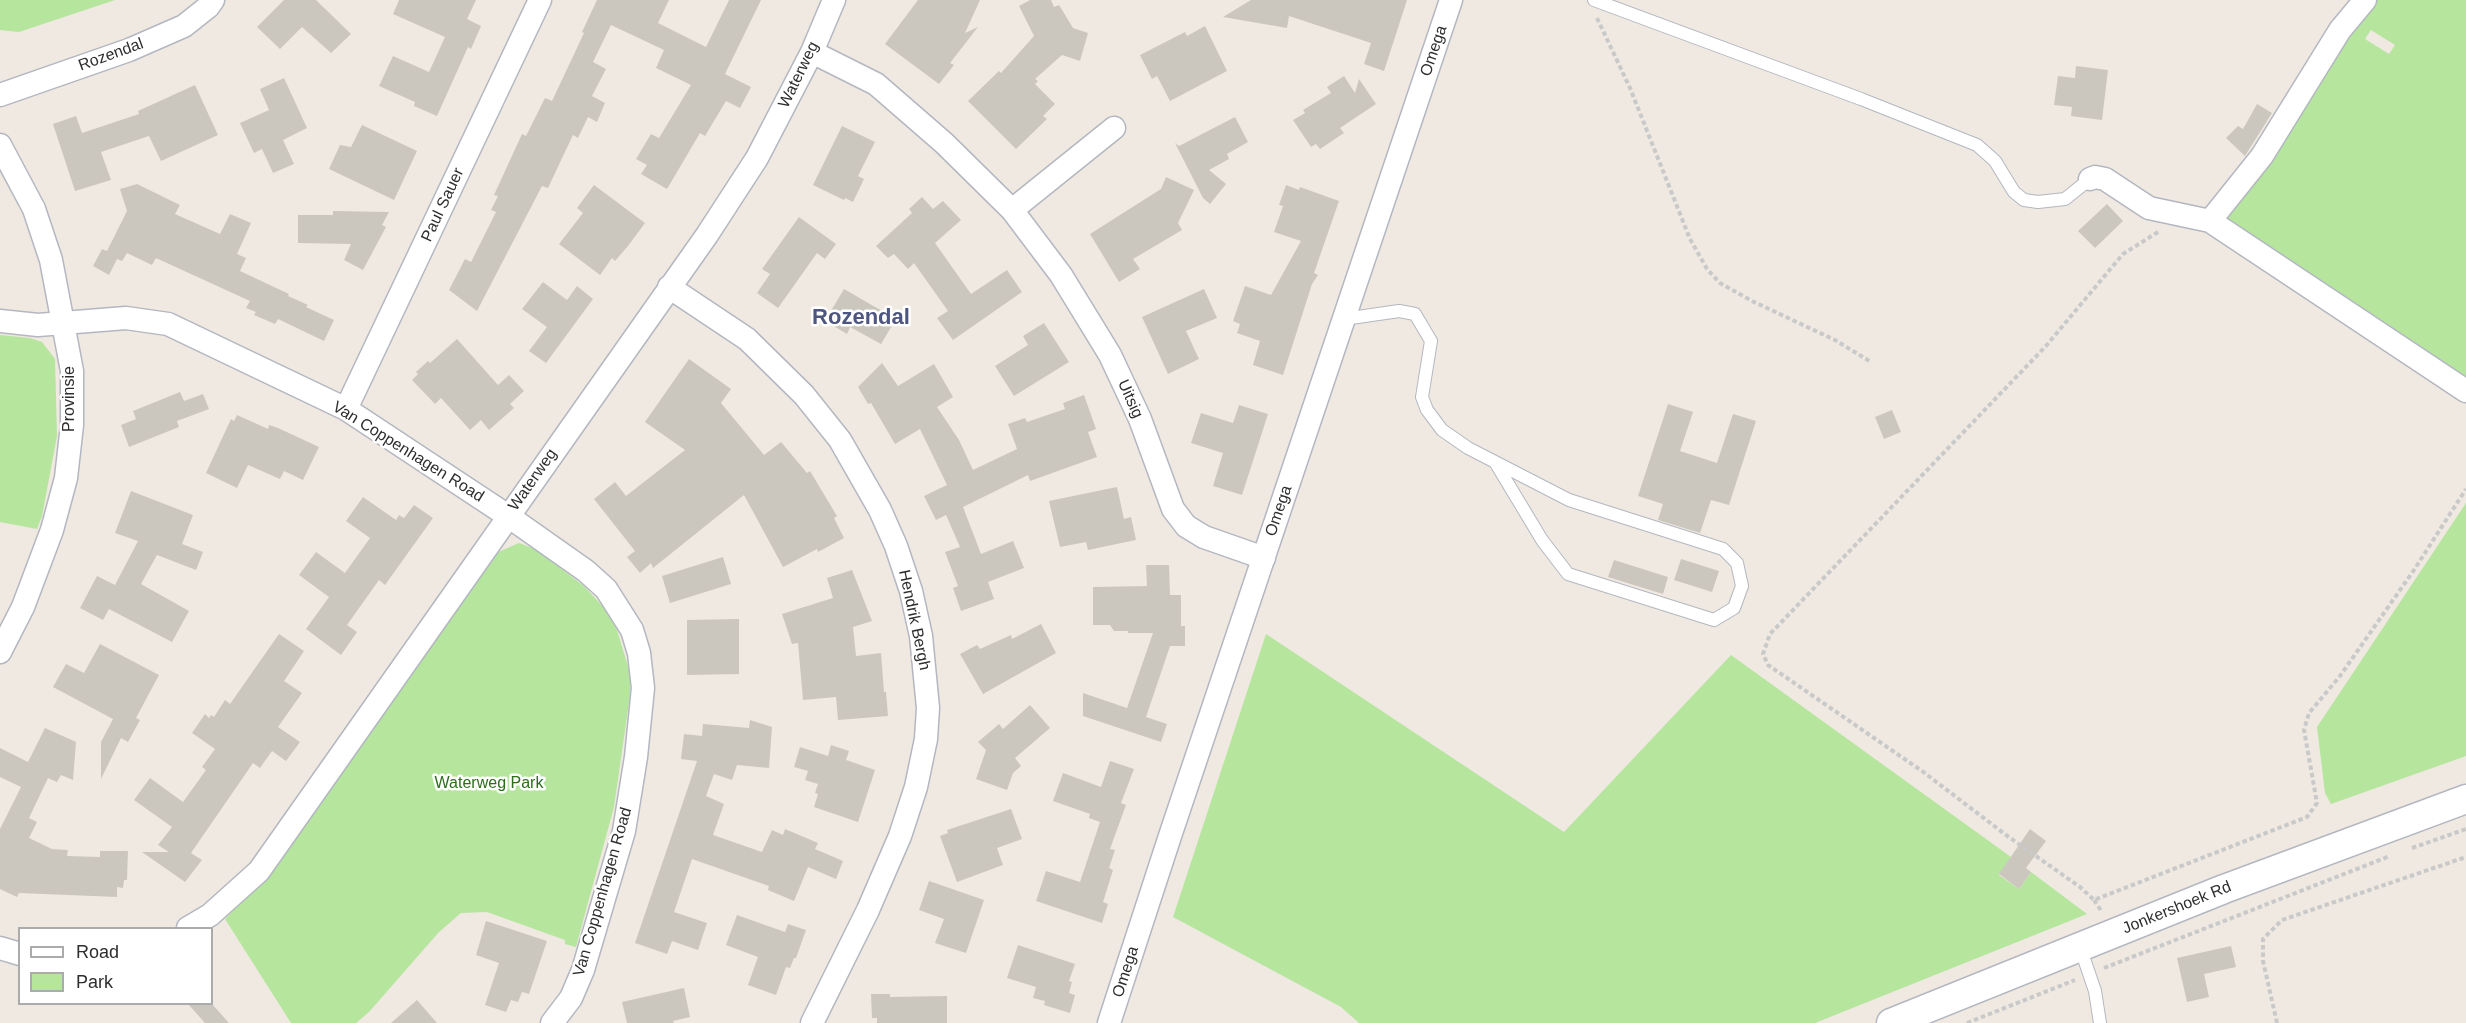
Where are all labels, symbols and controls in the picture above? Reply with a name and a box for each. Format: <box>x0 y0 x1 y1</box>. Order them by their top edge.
street label: Omega <box>1416 23 1452 79</box>
street label: Rozendal <box>76 34 146 76</box>
street label: Waterweg <box>775 39 823 111</box>
street label: Paul Sauer <box>418 165 468 245</box>
district label: Rozendal <box>812 305 910 331</box>
street label: Provinsie <box>60 366 80 432</box>
street label: Uitsig <box>1113 377 1147 421</box>
street label: Van Coppenhagen Road <box>329 398 487 506</box>
street label: Waterweg <box>505 445 561 515</box>
street label: Omega <box>1261 483 1297 539</box>
street label: Hendrik Bergh <box>894 568 934 672</box>
park label: Waterweg Park <box>435 774 543 794</box>
street label: Van Coppenhagen Road <box>570 805 636 979</box>
street label: Jonkershoek Rd <box>2120 877 2234 939</box>
legend <box>18 927 213 1005</box>
text: Road <box>76 942 119 962</box>
street label: Omega <box>1109 944 1143 1000</box>
text: Park <box>76 972 113 992</box>

